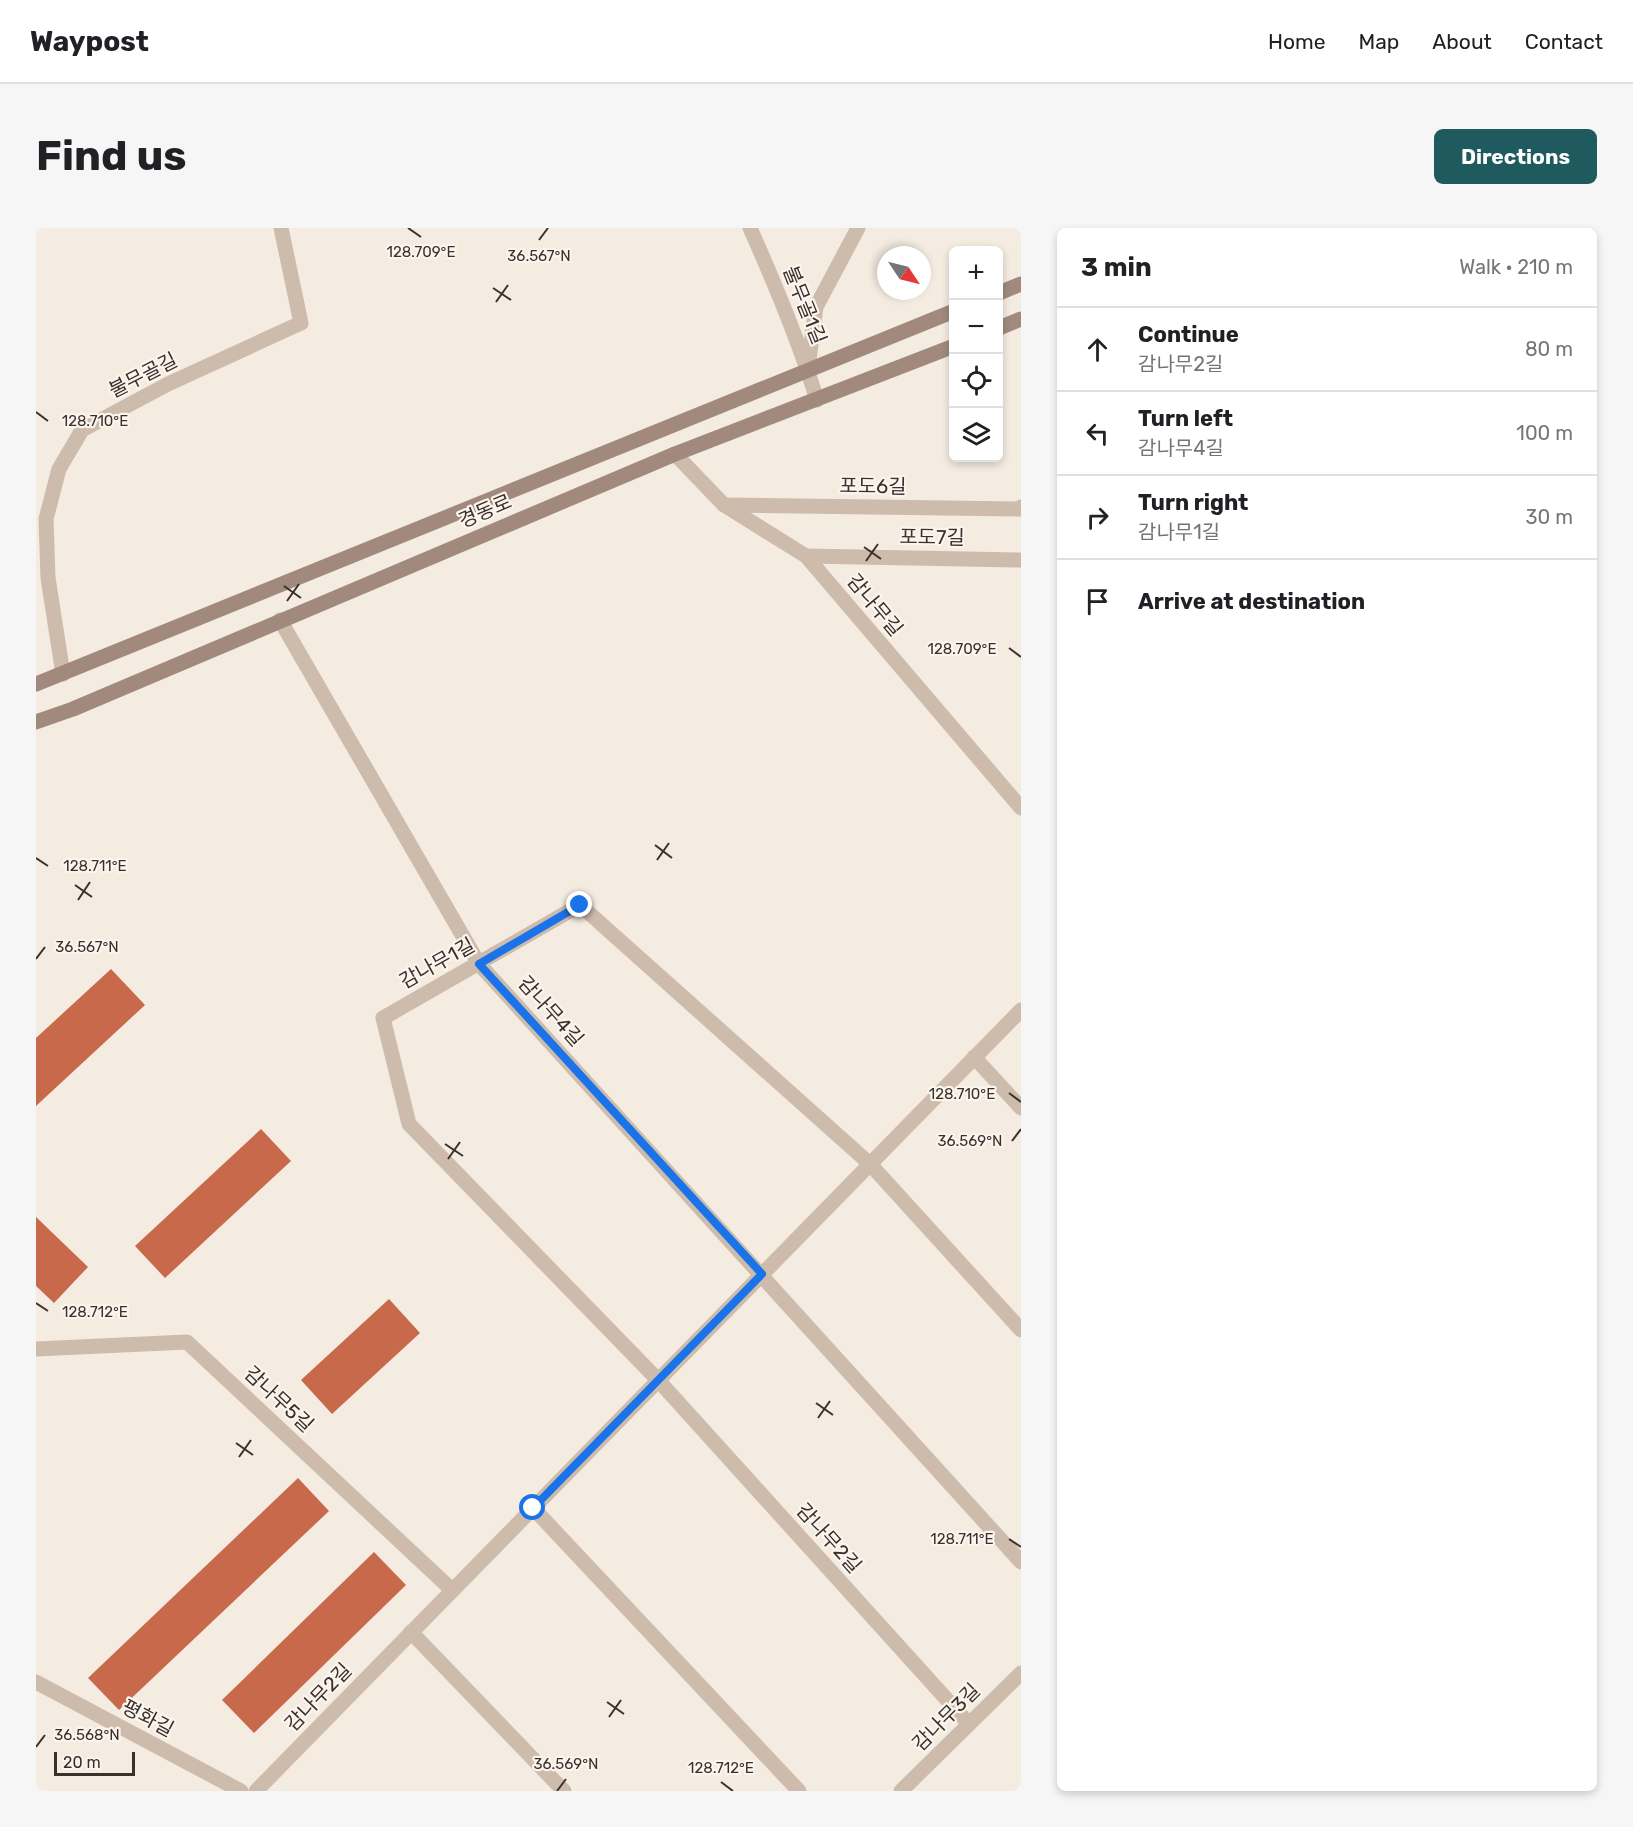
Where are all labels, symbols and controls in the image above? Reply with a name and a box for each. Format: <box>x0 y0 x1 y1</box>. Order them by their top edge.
text: Waypost <box>30 25 149 58</box>
text: Home <box>1268 29 1325 54</box>
text: Map <box>1358 29 1399 54</box>
text: About <box>1432 29 1492 54</box>
text: Contact <box>1525 29 1603 54</box>
button: Directions <box>1434 129 1597 184</box>
text: Find us <box>36 131 187 181</box>
text: 128.709°E <box>387 243 455 261</box>
north arrow <box>877 246 931 300</box>
map controls <box>949 246 1003 462</box>
button: + <box>949 246 1003 300</box>
text: 36.567°N <box>507 247 571 265</box>
text: 3 min <box>1081 252 1152 283</box>
text: Walk · 210 m <box>1459 255 1573 279</box>
street label: 불무골1길 <box>778 262 832 348</box>
button: − <box>949 300 1003 354</box>
text: Continue <box>1138 321 1239 348</box>
icon: ahead <box>1081 333 1114 366</box>
text: 80 m <box>1525 337 1573 361</box>
street label: 불무골길 <box>105 348 181 402</box>
text: 감나무2길 <box>1138 352 1223 376</box>
button: locate <box>949 354 1003 408</box>
text: Turn left <box>1138 405 1233 432</box>
button: layers <box>949 408 1003 462</box>
text: 128.710°E <box>62 412 128 430</box>
icon: left <box>1081 417 1114 450</box>
text: 100 m <box>1516 421 1573 445</box>
text: 감나무4길 <box>1138 436 1224 460</box>
street label: 포도6길 <box>839 473 907 499</box>
street label: 경동로 <box>455 489 515 533</box>
text: Turn right <box>1138 489 1248 516</box>
icon: right <box>1081 501 1114 534</box>
text: 30 m <box>1526 505 1573 529</box>
text: 감나무1길 <box>1138 520 1220 544</box>
street label: 포도7길 <box>899 524 965 550</box>
street label: 감나무길 <box>842 569 908 641</box>
icon: arrive <box>1081 585 1114 618</box>
text: Arrive at destination <box>1138 588 1365 615</box>
text: 128.709°E <box>928 640 996 658</box>
text: 128.711°E <box>63 857 127 875</box>
route end <box>566 891 592 917</box>
street label: 감나무1길 <box>395 933 479 993</box>
text: 36.567°N <box>55 938 119 956</box>
street label: 감나무4길 <box>513 971 589 1051</box>
text: 128.710°E <box>929 1085 995 1103</box>
text: 36.569°N <box>938 1132 1002 1150</box>
text: 128.712°E <box>62 1303 128 1321</box>
street label: 감나무5길 <box>240 1361 318 1437</box>
route start <box>519 1494 545 1520</box>
street label: 감나무2길 <box>792 1498 866 1578</box>
text: 128.711°E <box>930 1530 994 1548</box>
street label: 감나무2길 <box>280 1658 356 1736</box>
street label: 감나무3길 <box>907 1678 985 1756</box>
street label: 평화길 <box>118 1694 178 1742</box>
text: 36.568°N <box>54 1726 120 1744</box>
scale bar <box>54 1749 135 1776</box>
text: 20 m <box>63 1753 101 1772</box>
text: 36.569°N <box>534 1755 598 1773</box>
text: 128.712°E <box>688 1759 754 1777</box>

